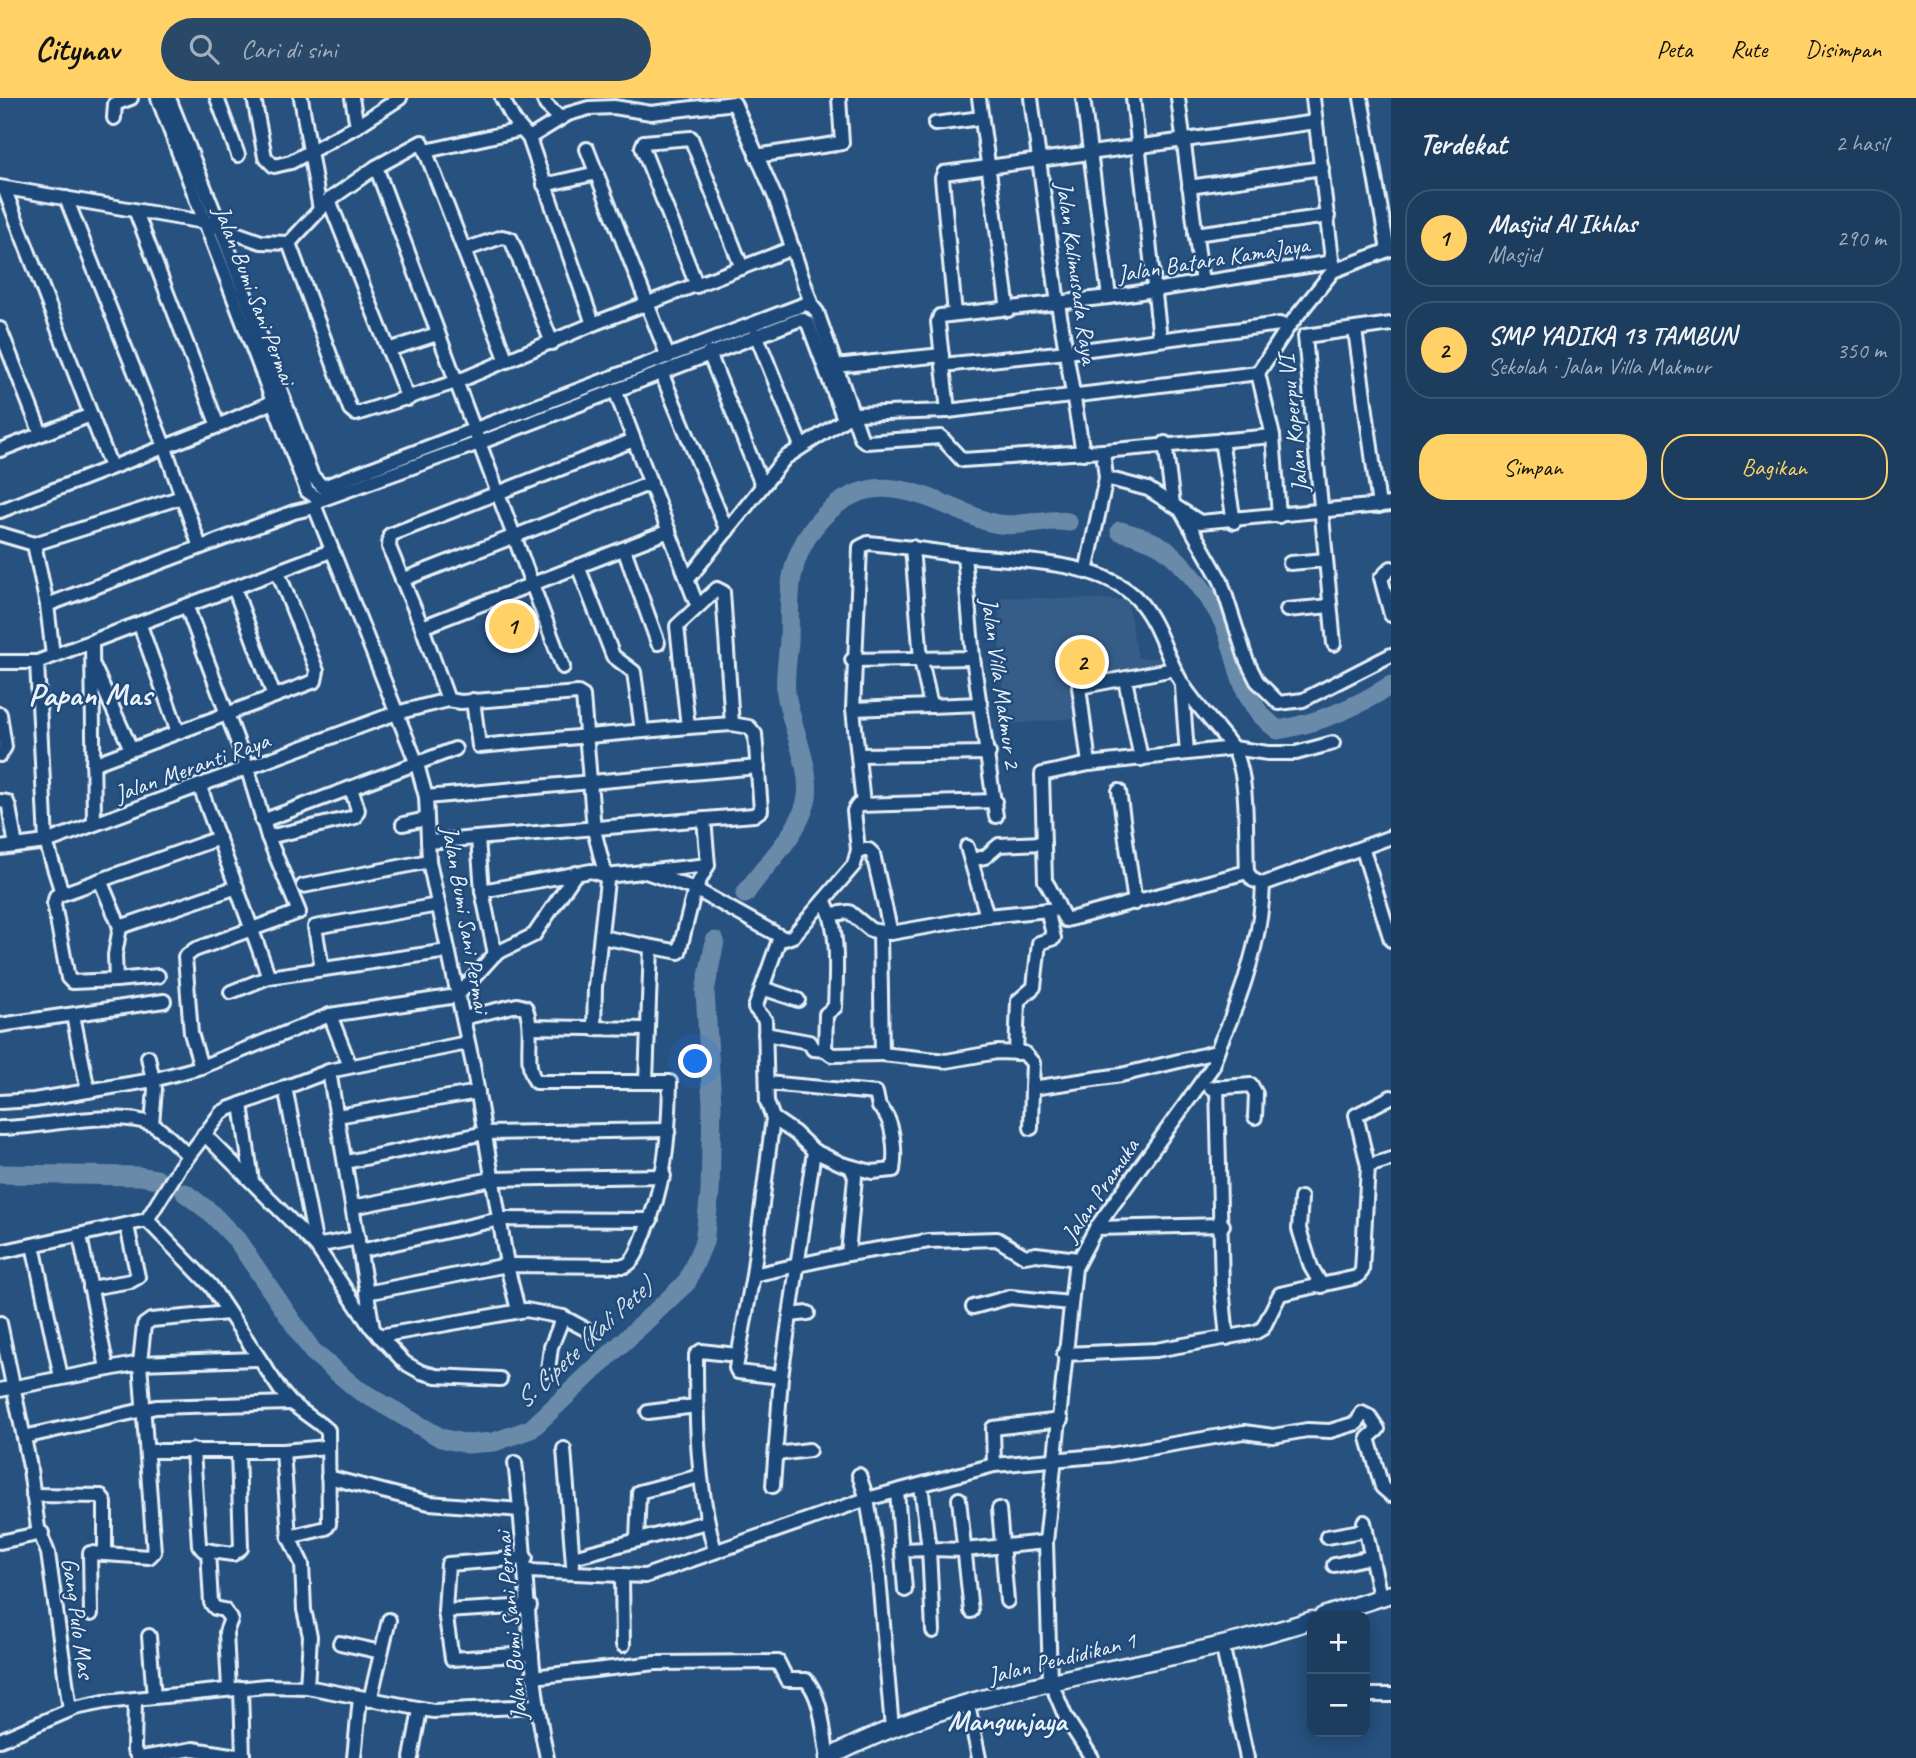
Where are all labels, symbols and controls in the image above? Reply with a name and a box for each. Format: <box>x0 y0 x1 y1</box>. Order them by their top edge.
search box <box>161 18 651 81</box>
text: Citynav <box>35 28 119 70</box>
icon: search <box>185 30 223 68</box>
text: Cari di sini <box>241 33 337 66</box>
text: Peta <box>1656 34 1692 64</box>
text: Rute <box>1730 34 1767 64</box>
text: Disimpan <box>1805 34 1881 64</box>
text: Terdekat <box>1419 125 1507 163</box>
text: 2 hasil <box>1835 129 1888 158</box>
street label: Jalan Kalimusada Raya <box>1049 179 1105 368</box>
street label: Jalan Bumi Sani Permai <box>207 200 304 392</box>
text: Masjid Al Ikhlas <box>1488 207 1637 240</box>
text: 1 <box>1439 224 1449 253</box>
text: 290 m <box>1837 224 1886 253</box>
street label: Jalan Batara KamaJaya <box>1114 229 1313 289</box>
text: Masjid <box>1488 240 1541 269</box>
text: SMP YADIKA 13 TAMBUN <box>1488 319 1736 352</box>
text: 2 <box>1439 336 1449 365</box>
text: 350 m <box>1837 336 1886 365</box>
street label: Jalan Koperpu VI <box>1270 348 1315 495</box>
text: Sekolah · Jalan Villa Makmur <box>1488 352 1711 381</box>
button: Simpan <box>1419 434 1647 500</box>
button: Bagikan <box>1661 434 1888 500</box>
street label: Jalan Villa Makmur 2 <box>974 595 1028 772</box>
pin: 1 <box>489 600 535 652</box>
pin: 2 <box>1059 636 1105 688</box>
district label: Papan Mas <box>28 674 155 715</box>
street label: Jalan Meranti Raya <box>110 725 275 809</box>
street label: Jalan Bumi Sani Permai <box>435 822 498 1018</box>
your location <box>678 1044 712 1078</box>
street label: Jalan Pramuka <box>1054 1131 1146 1248</box>
water label: S. Cipete (Kali Pete) <box>508 1268 663 1415</box>
street label: Jalan Bumi Sani Permai <box>488 1527 534 1723</box>
street label: Gang Pulo Mas <box>55 1556 102 1683</box>
map controls <box>1307 1611 1370 1737</box>
button: + <box>1307 1611 1370 1674</box>
street label: Jalan Pendidikan 1 <box>984 1625 1140 1691</box>
button: − <box>1307 1674 1370 1737</box>
district label: Mangunjaya <box>948 1703 1069 1739</box>

